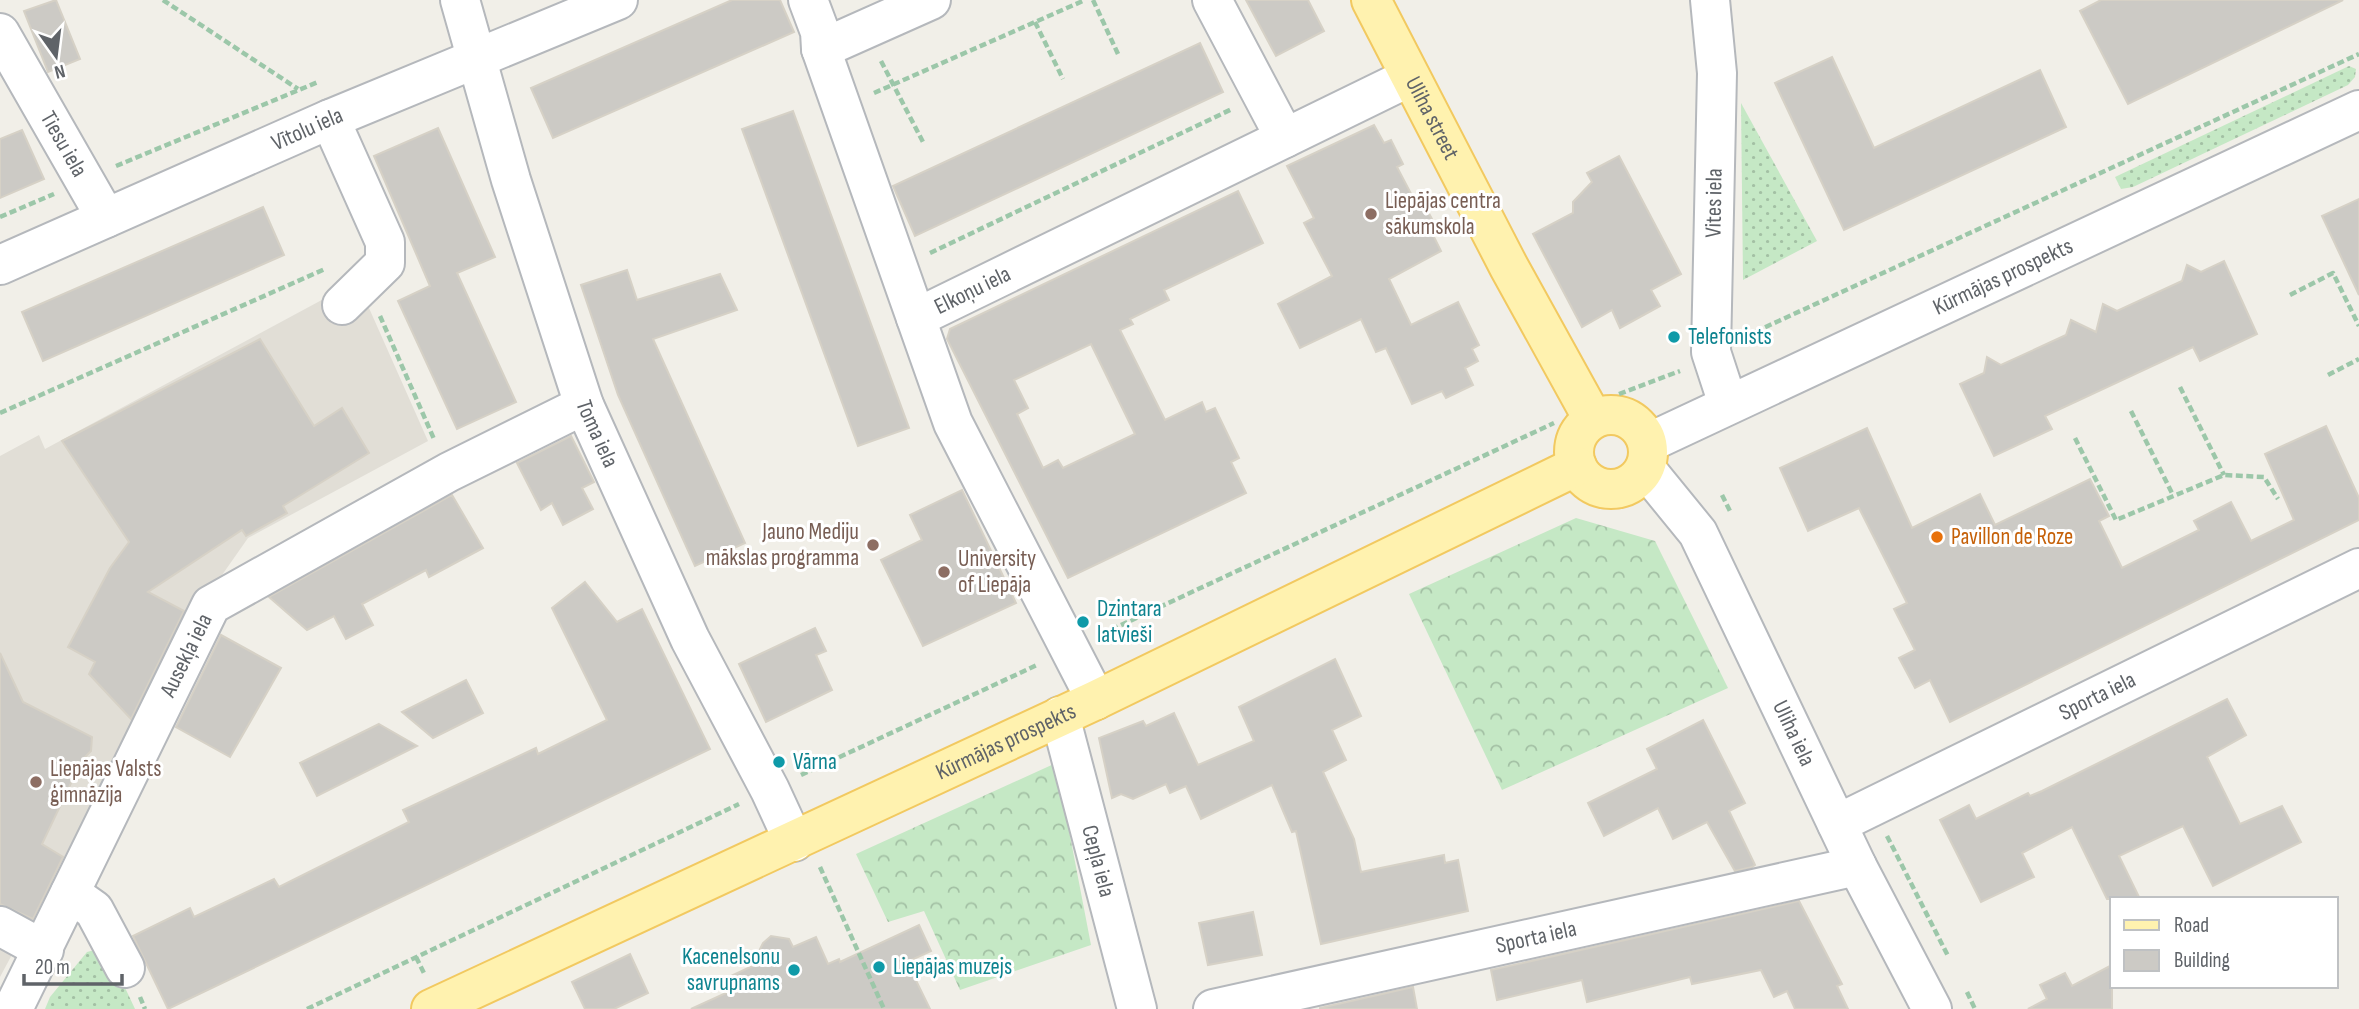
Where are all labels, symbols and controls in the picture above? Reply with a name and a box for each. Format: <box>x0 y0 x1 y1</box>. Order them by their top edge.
north arrow <box>21 21 91 91</box>
text: N <box>52 59 67 83</box>
street label: Uliha street <box>1399 72 1465 164</box>
street label: Vītolu iela <box>267 101 347 157</box>
street label: Tiesu iela <box>34 106 93 182</box>
street label: Vites iela <box>1699 168 1729 238</box>
place label: Liepājas centra sākumskola <box>1385 187 1501 241</box>
marker: Liepājas centra sākumskola <box>1363 206 1379 222</box>
street label: Kūrmājas prospekts <box>1929 232 2077 321</box>
street label: Elkoņu iela <box>930 260 1015 321</box>
place label: Telefonists <box>1688 323 1772 351</box>
marker: Telefonists <box>1666 329 1682 345</box>
street label: Toma iela <box>569 397 624 472</box>
place label: Jauno Mediju mākslas programma <box>706 518 859 572</box>
place label: Pavillon de Roze <box>1951 523 2073 551</box>
marker: Pavillon de Roze <box>1929 529 1945 545</box>
marker: Jauno Mediju mākslas programma <box>865 537 881 553</box>
place label: University of Liepāja <box>958 545 1036 599</box>
marker: University of Liepāja <box>936 564 952 580</box>
place label: Dzintara latvieši <box>1097 595 1162 649</box>
street label: Ausekļa iela <box>154 609 219 702</box>
marker: Dzintara latvieši <box>1075 614 1091 630</box>
street label: Sporta iela <box>2054 666 2140 727</box>
street label: Uliha iela <box>1766 696 1821 771</box>
street label: Kūrmājas prospekts <box>931 697 1080 786</box>
place label: Vārna <box>793 748 837 776</box>
marker: Vārna <box>771 754 787 770</box>
place label: Liepājas Valsts ģimnāzija <box>50 755 161 809</box>
marker: Liepājas Valsts ģimnāzija <box>28 774 44 790</box>
street label: Cepļa iela <box>1075 822 1121 900</box>
legend <box>2110 897 2338 988</box>
text: Road <box>2174 913 2209 938</box>
street label: Sporta iela <box>1493 915 1579 960</box>
scale bar <box>24 942 122 986</box>
place label: Kacenelsonu savrupnams <box>682 943 780 997</box>
text: Building <box>2174 948 2230 973</box>
place label: Liepājas muzejs <box>893 953 1012 981</box>
text: 20 m <box>35 955 70 980</box>
marker: Liepājas muzejs <box>871 959 887 975</box>
marker: Kacenelsonu savrupnams <box>786 962 802 978</box>

